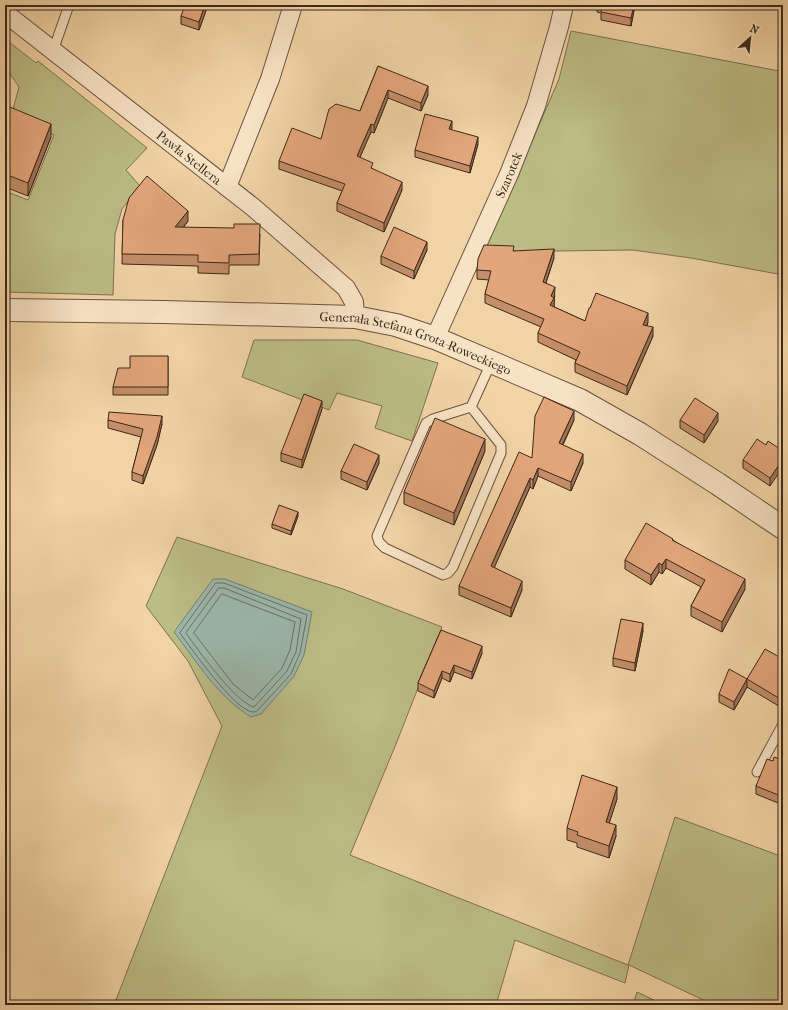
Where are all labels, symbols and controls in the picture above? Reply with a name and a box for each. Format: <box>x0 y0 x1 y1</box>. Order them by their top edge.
north arrow <box>730 18 770 58</box>
text: N <box>748 22 762 38</box>
street label: Pawła Stellera <box>154 127 225 188</box>
street label: Szarotek <box>492 149 525 200</box>
street label: Generała Stefana Grota-Roweckiego <box>319 309 514 377</box>

